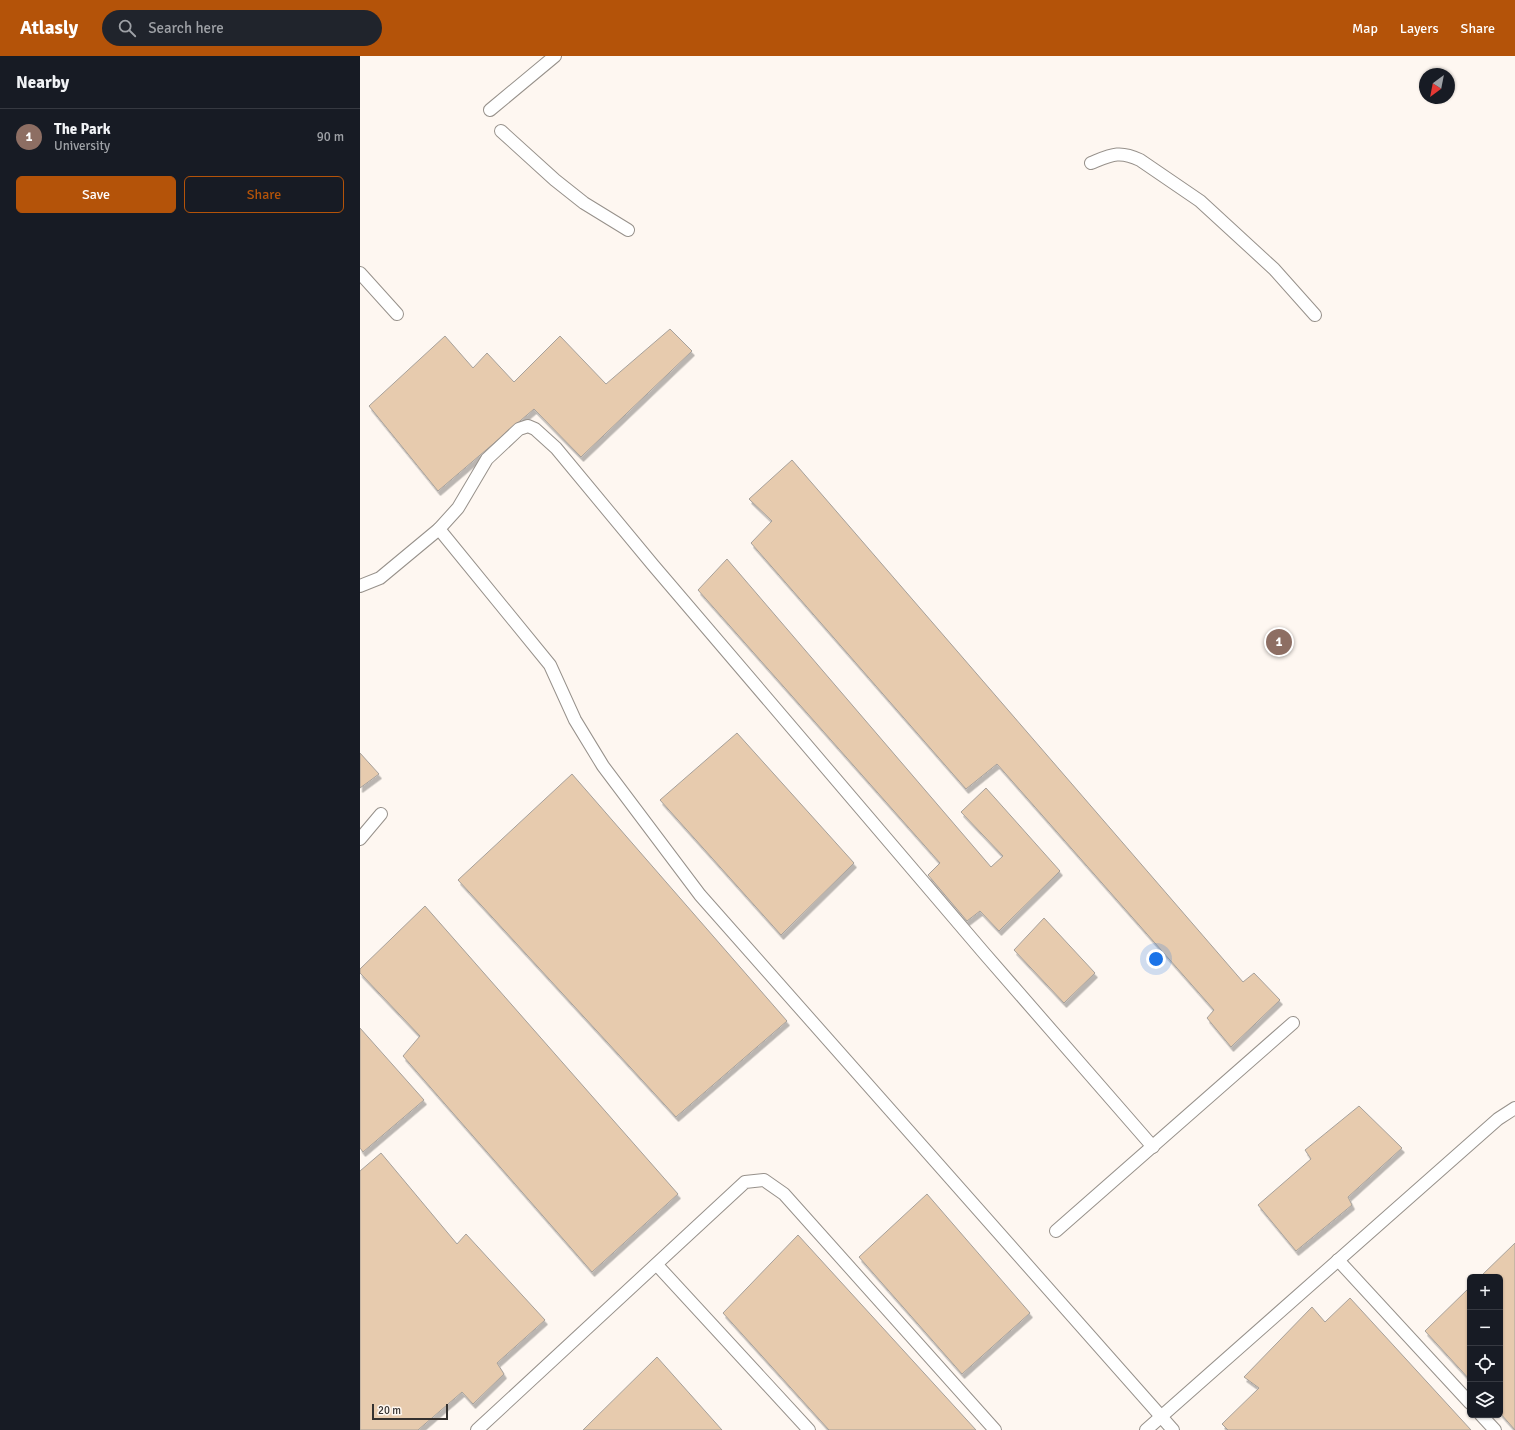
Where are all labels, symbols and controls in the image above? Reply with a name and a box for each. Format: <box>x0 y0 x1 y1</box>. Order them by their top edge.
search box <box>102 10 382 46</box>
text: Atlasly <box>20 16 78 40</box>
icon: search <box>116 17 138 39</box>
text: Search here <box>148 19 224 37</box>
text: Map <box>1352 20 1378 37</box>
text: Layers <box>1400 20 1439 37</box>
text: Share <box>1461 20 1495 37</box>
north arrow <box>1419 68 1455 104</box>
text: Nearby <box>16 72 69 93</box>
text: The Park <box>54 120 111 138</box>
text: 1 <box>25 129 33 145</box>
text: 90 m <box>317 129 344 145</box>
text: University <box>54 138 110 154</box>
button: Save <box>16 176 176 213</box>
button: Share <box>184 176 344 213</box>
pin: 1 <box>1266 627 1292 657</box>
your location <box>1146 949 1166 969</box>
map controls <box>1467 1274 1503 1418</box>
button: + <box>1467 1274 1503 1310</box>
button: − <box>1467 1310 1503 1346</box>
button: locate <box>1467 1346 1503 1382</box>
button: layers <box>1467 1382 1503 1418</box>
scale bar <box>372 1402 448 1421</box>
text: 20 m <box>378 1404 401 1417</box>

